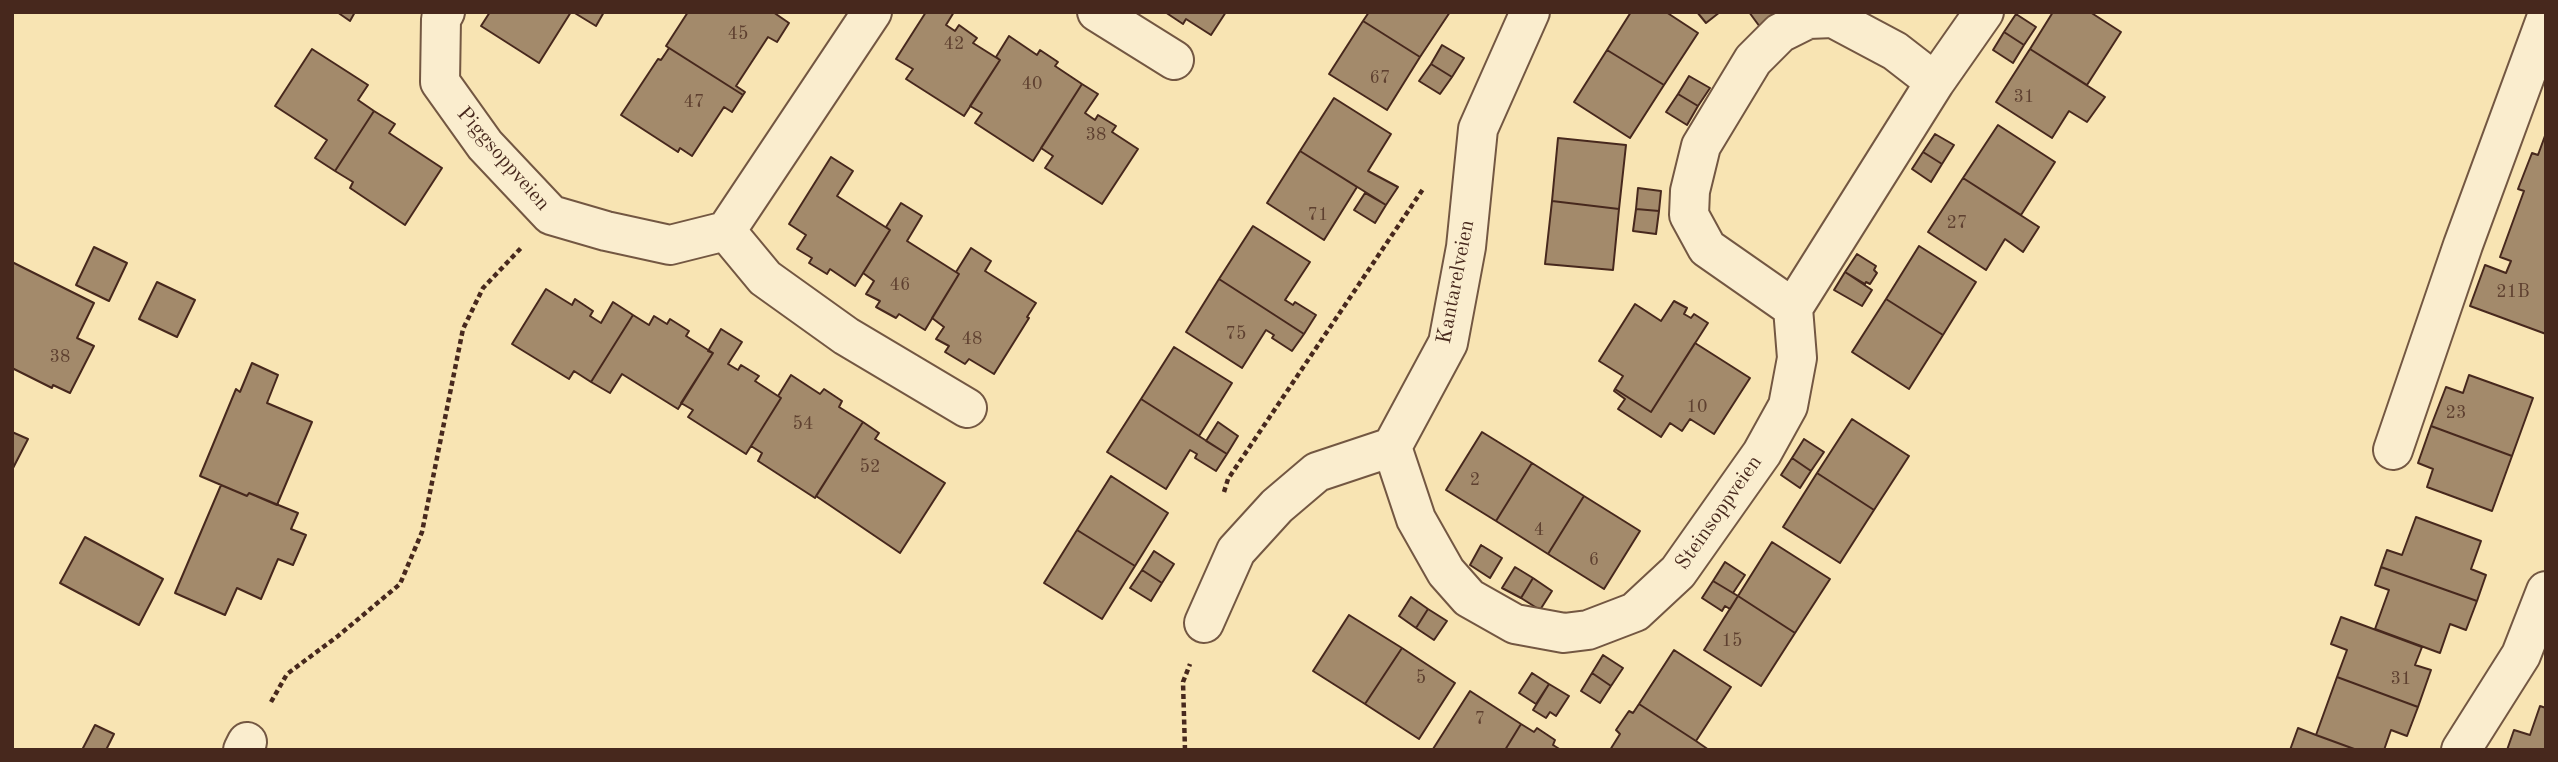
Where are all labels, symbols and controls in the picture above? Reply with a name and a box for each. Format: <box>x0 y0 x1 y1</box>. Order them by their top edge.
house number: 45 <box>728 23 748 45</box>
house number: 42 <box>944 33 964 55</box>
house number: 67 <box>1370 67 1390 89</box>
house number: 40 <box>1022 73 1042 95</box>
house number: 31 <box>2014 86 2034 108</box>
house number: 47 <box>684 91 704 113</box>
street label: Piggsoppveien <box>451 102 555 216</box>
house number: 38 <box>1086 124 1106 146</box>
house number: 71 <box>1308 204 1328 226</box>
house number: 27 <box>1947 212 1967 234</box>
street label: Kantarelveien <box>1432 218 1480 346</box>
house number: 46 <box>890 274 910 296</box>
house number: 21B <box>2496 281 2530 303</box>
house number: 75 <box>1226 323 1246 345</box>
house number: 48 <box>962 328 982 350</box>
house number: 38 <box>50 346 70 368</box>
house number: 10 <box>1687 396 1707 418</box>
house number: 23 <box>2446 402 2466 424</box>
house number: 54 <box>793 413 813 435</box>
street label: Steinsoppveien <box>1670 451 1768 575</box>
house number: 52 <box>860 456 880 478</box>
house number: 2 <box>1470 469 1480 491</box>
house number: 4 <box>1534 519 1544 541</box>
house number: 6 <box>1589 549 1599 571</box>
house number: 15 <box>1722 630 1742 652</box>
house number: 5 <box>1416 667 1426 689</box>
house number: 31 <box>2391 668 2411 690</box>
house number: 7 <box>1475 708 1485 730</box>

